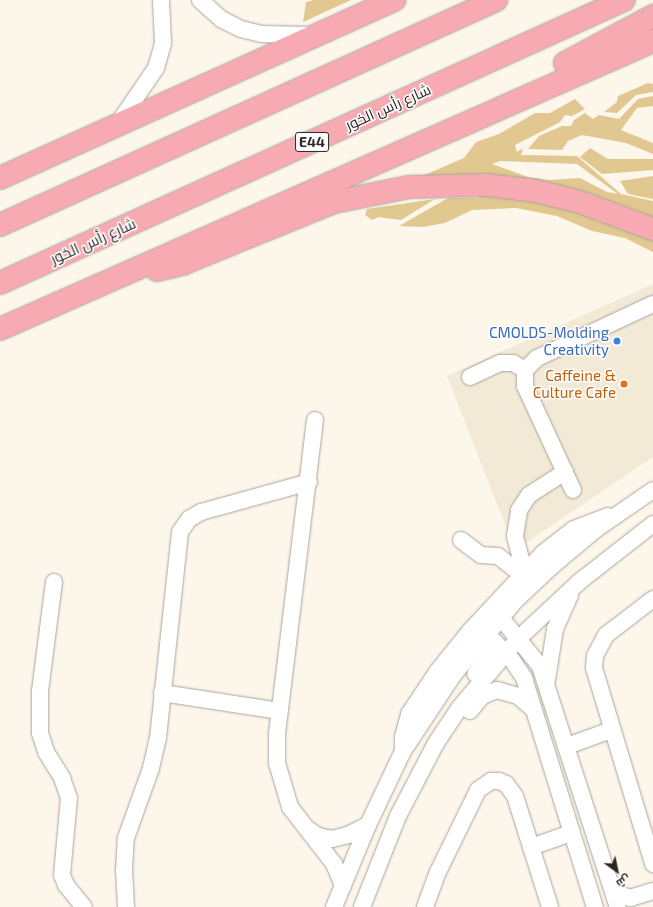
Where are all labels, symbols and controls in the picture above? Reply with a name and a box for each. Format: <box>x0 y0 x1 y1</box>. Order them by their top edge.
street label: شارع رأس الخور <box>342 80 434 134</box>
road number: E44 <box>295 130 329 154</box>
street label: شارع رأس الخور <box>47 214 139 268</box>
place label: CMOLDS-Molding Creativity <box>489 323 609 358</box>
marker: CMOLDS-Molding Creativity <box>612 336 622 346</box>
place label: Caffeine & Culture Cafe <box>533 366 616 401</box>
marker: Caffeine & Culture Cafe <box>619 379 629 389</box>
north arrow <box>597 851 637 891</box>
text: ش <box>614 872 633 891</box>

